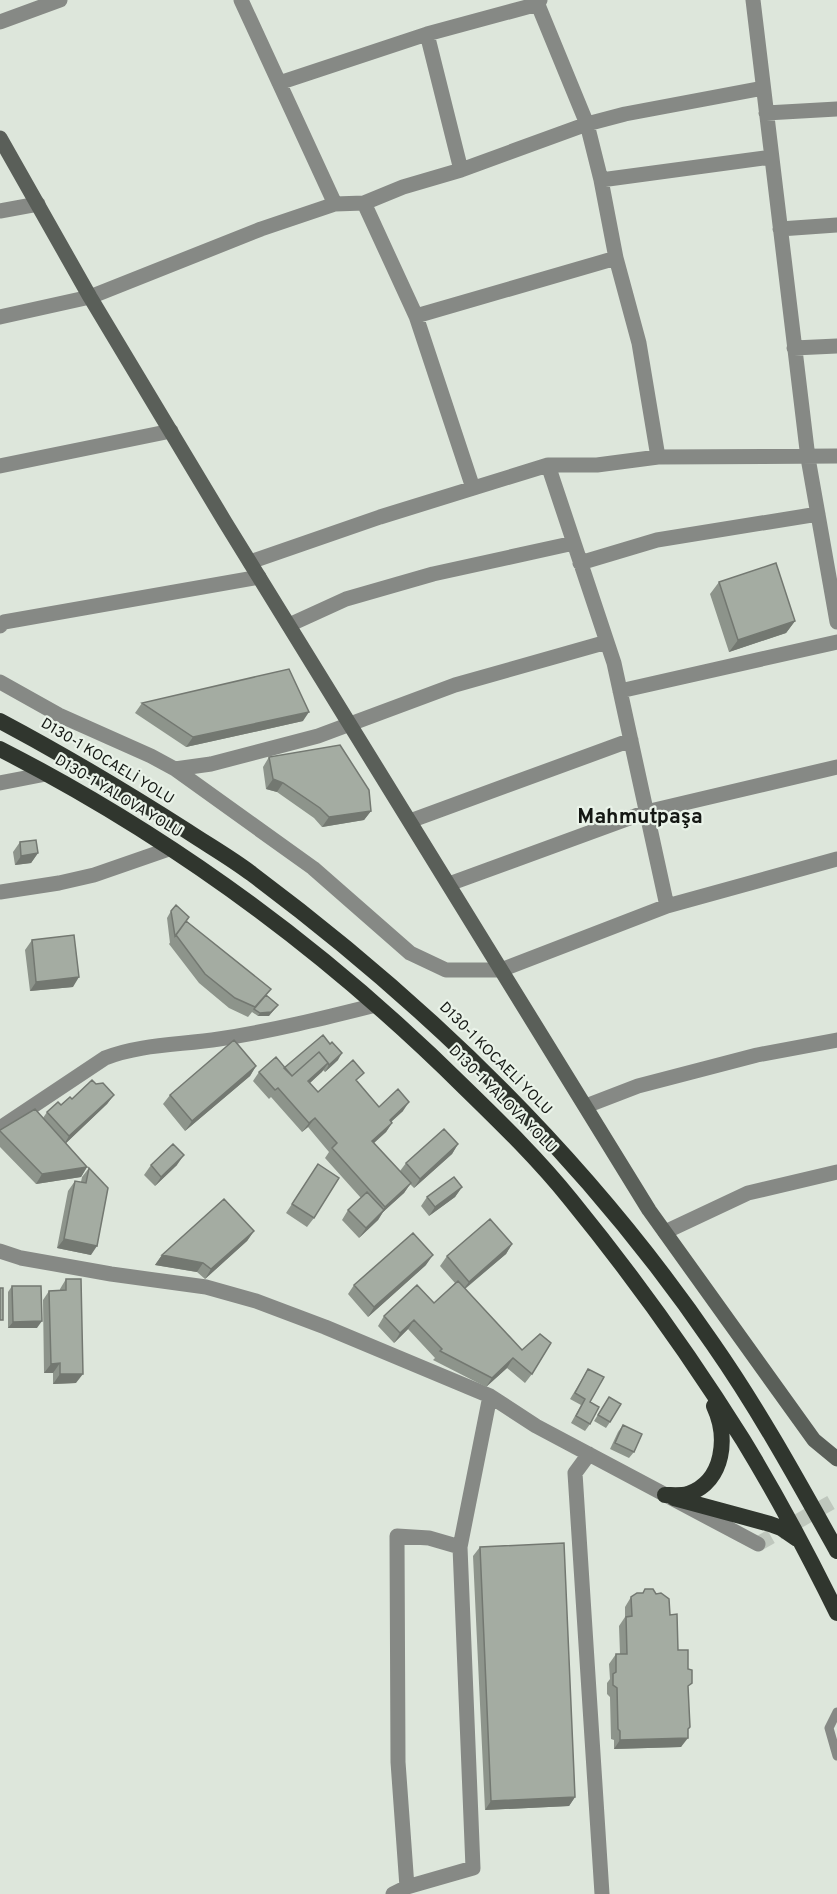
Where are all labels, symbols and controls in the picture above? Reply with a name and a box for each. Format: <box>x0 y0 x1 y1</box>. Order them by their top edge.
street label: D130-1 KOCAELİ YOLU <box>37 714 178 809</box>
street label: D130-1 YALOVA YOLU <box>51 751 185 843</box>
district label: Mahmutpaşa <box>577 804 703 831</box>
street label: D130-1 KOCAELİ YOLU <box>434 998 556 1120</box>
street label: D130-1 YALOVA YOLU <box>444 1042 560 1158</box>

